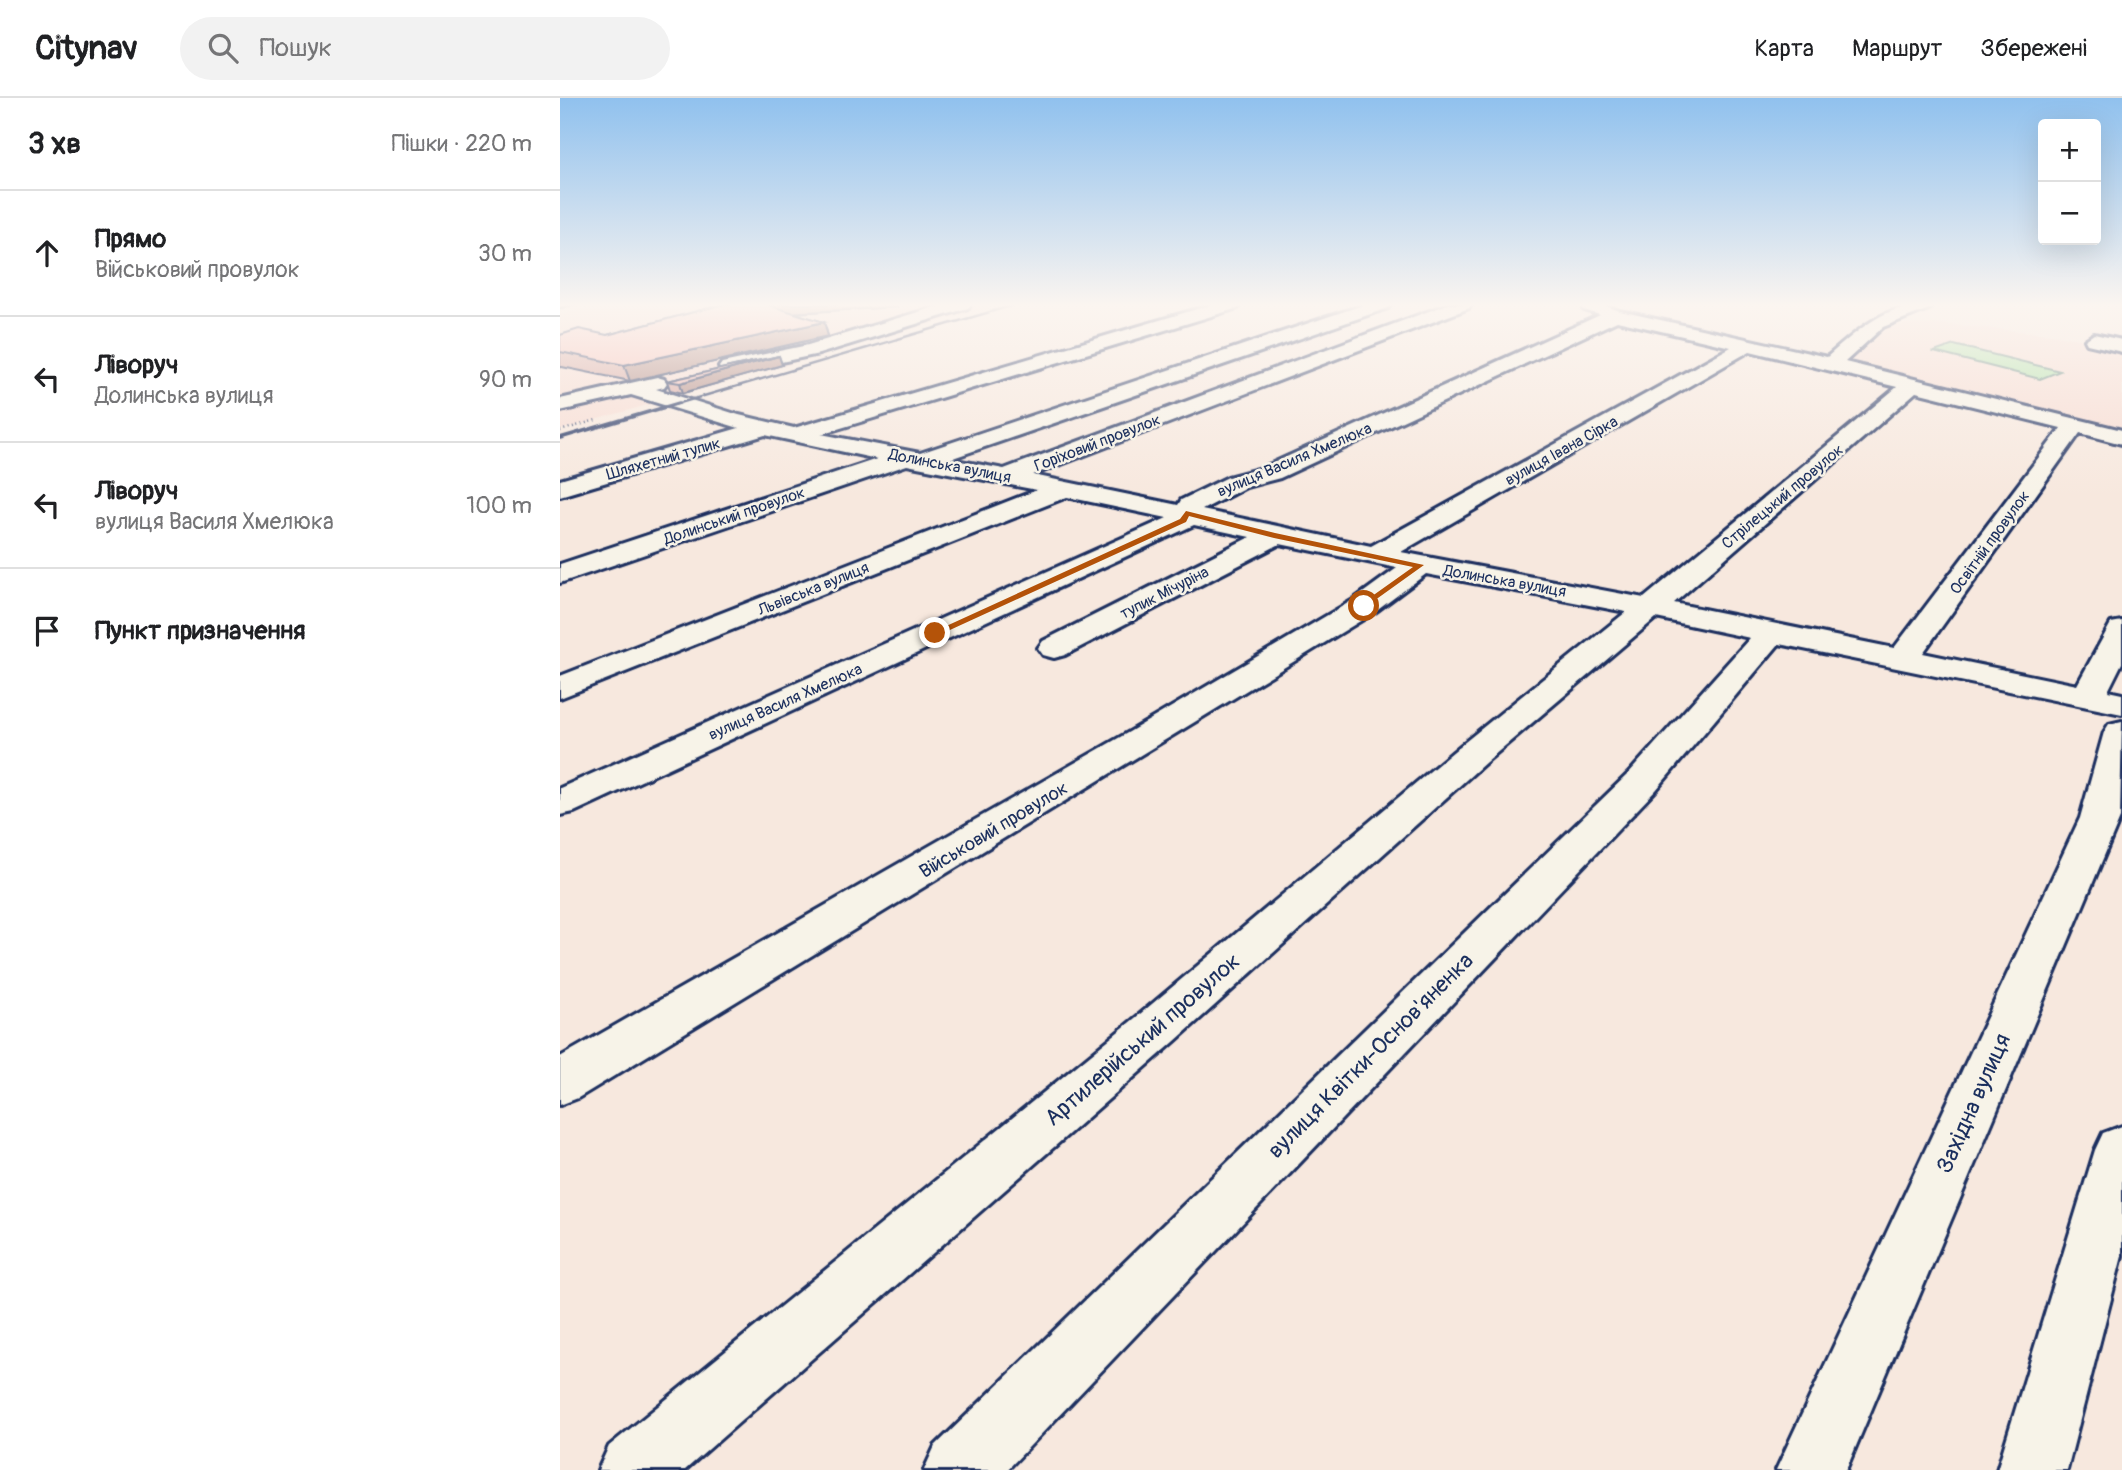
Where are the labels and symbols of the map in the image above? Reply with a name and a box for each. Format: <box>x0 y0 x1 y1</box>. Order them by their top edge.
street label: Горіховий провулок <box>1031 410 1163 476</box>
street label: вулиця Івана Сірка <box>1502 412 1621 490</box>
street label: вулиця Василя Хмелюка <box>1214 418 1375 502</box>
street label: Шляхетний тупик <box>604 433 723 485</box>
street label: Стрілецький провулок <box>1718 440 1848 554</box>
street label: Долинська вулиця <box>886 444 1013 488</box>
street label: Долинський провулок <box>660 482 808 550</box>
street label: Освітній провулок <box>1945 487 2034 598</box>
street label: Львівська вулиця <box>754 558 872 621</box>
street label: Долинська вулиця <box>1441 560 1568 602</box>
street label: тупик Мічуріна <box>1117 562 1212 624</box>
route start <box>1348 590 1379 621</box>
route end <box>919 617 950 648</box>
street label: вулиця Василя Хмелюка <box>706 659 865 745</box>
street label: Військовий провулок <box>915 776 1072 884</box>
street label: Артилерійський провулок <box>1039 946 1246 1132</box>
street label: вулиця Квітки-Основ'яненка <box>1261 946 1479 1164</box>
street label: Західна вулиця <box>1930 1029 2017 1178</box>

